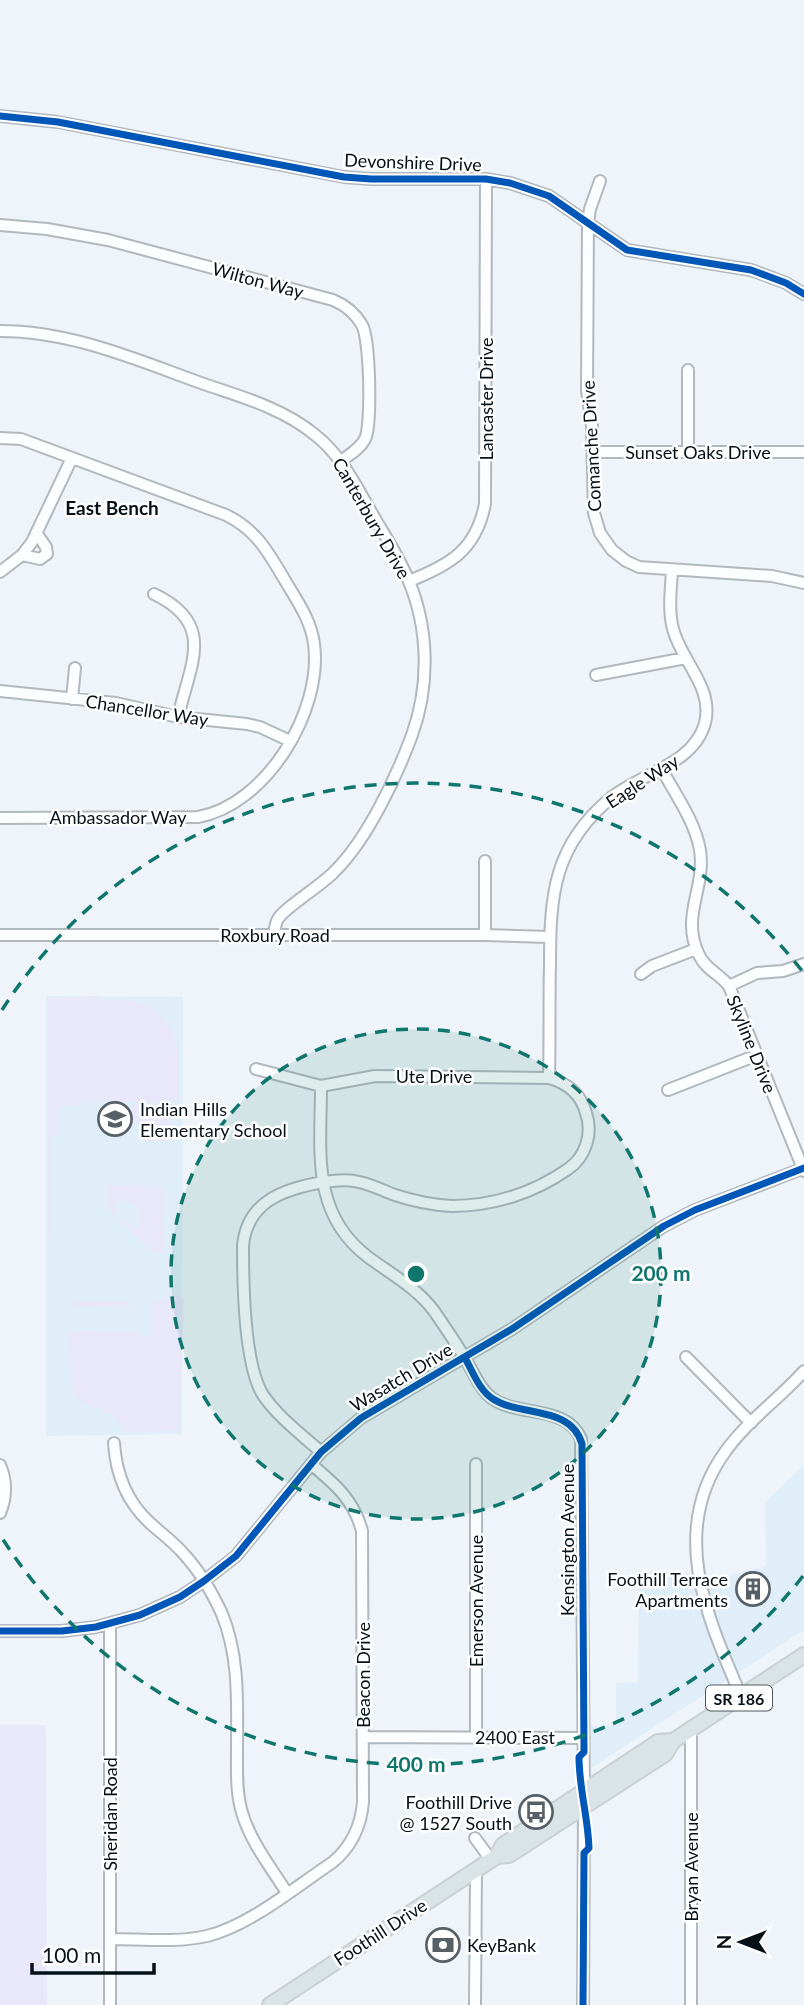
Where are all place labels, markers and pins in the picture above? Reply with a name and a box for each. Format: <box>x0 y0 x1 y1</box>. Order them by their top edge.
place label: Indian Hills Elementary School <box>140 1098 287 1141</box>
school or university icon: Indian Hills Elementary School <box>96 1100 134 1138</box>
centre of rings <box>404 1262 428 1286</box>
place label: Foothill Terrace Apartments <box>607 1568 728 1611</box>
building icon: Foothill Terrace Apartments <box>734 1570 772 1608</box>
place label: Foothill Drive @ 1527 South <box>400 1791 512 1834</box>
bus stop icon: Foothill Drive @ 1527 South <box>517 1793 555 1831</box>
bank icon: KeyBank <box>424 1926 462 1964</box>
place label: KeyBank <box>467 1934 537 1956</box>

